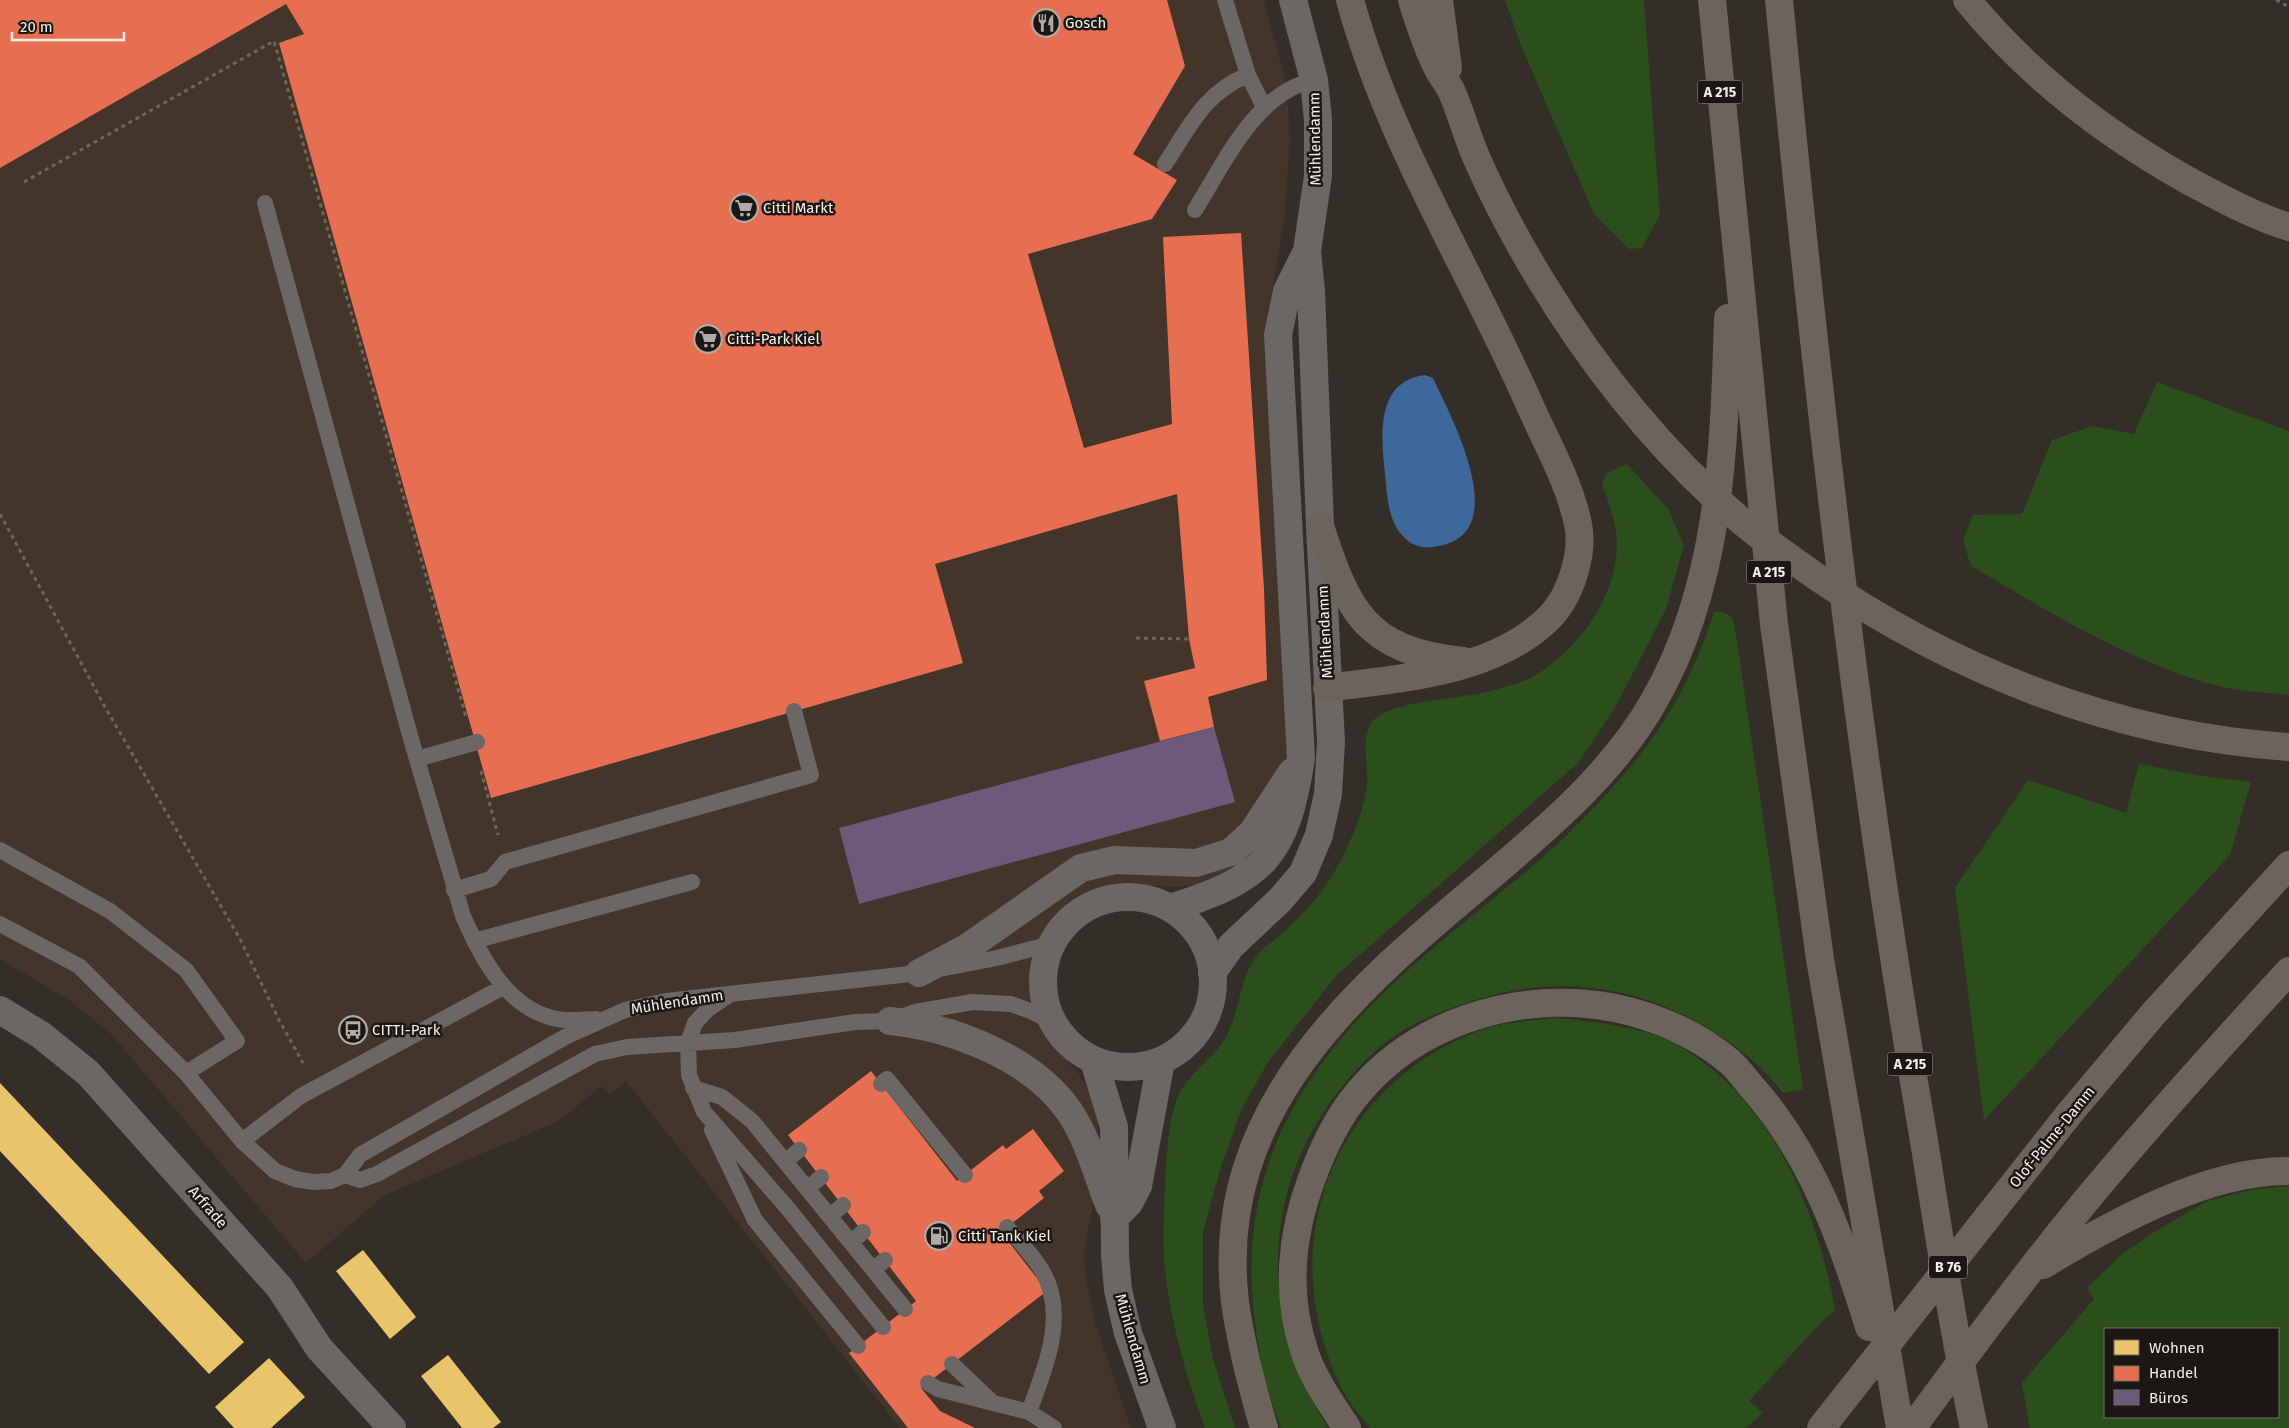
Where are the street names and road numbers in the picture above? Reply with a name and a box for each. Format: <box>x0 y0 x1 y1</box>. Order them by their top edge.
road number: A 215 <box>1698 80 1742 104</box>
street label: Mühlendamm <box>1305 92 1325 186</box>
road number: A 215 <box>1746 560 1792 584</box>
street label: Mühlendamm <box>1314 585 1336 679</box>
street label: Mühlendamm <box>630 986 724 1018</box>
road number: A 215 <box>1888 1052 1932 1076</box>
street label: Olof-Palme-Damm <box>2006 1083 2098 1191</box>
street label: Arfrade <box>185 1182 231 1232</box>
road number: B 76 <box>1929 1256 1967 1278</box>
street label: Mühlendamm <box>1111 1292 1155 1386</box>

